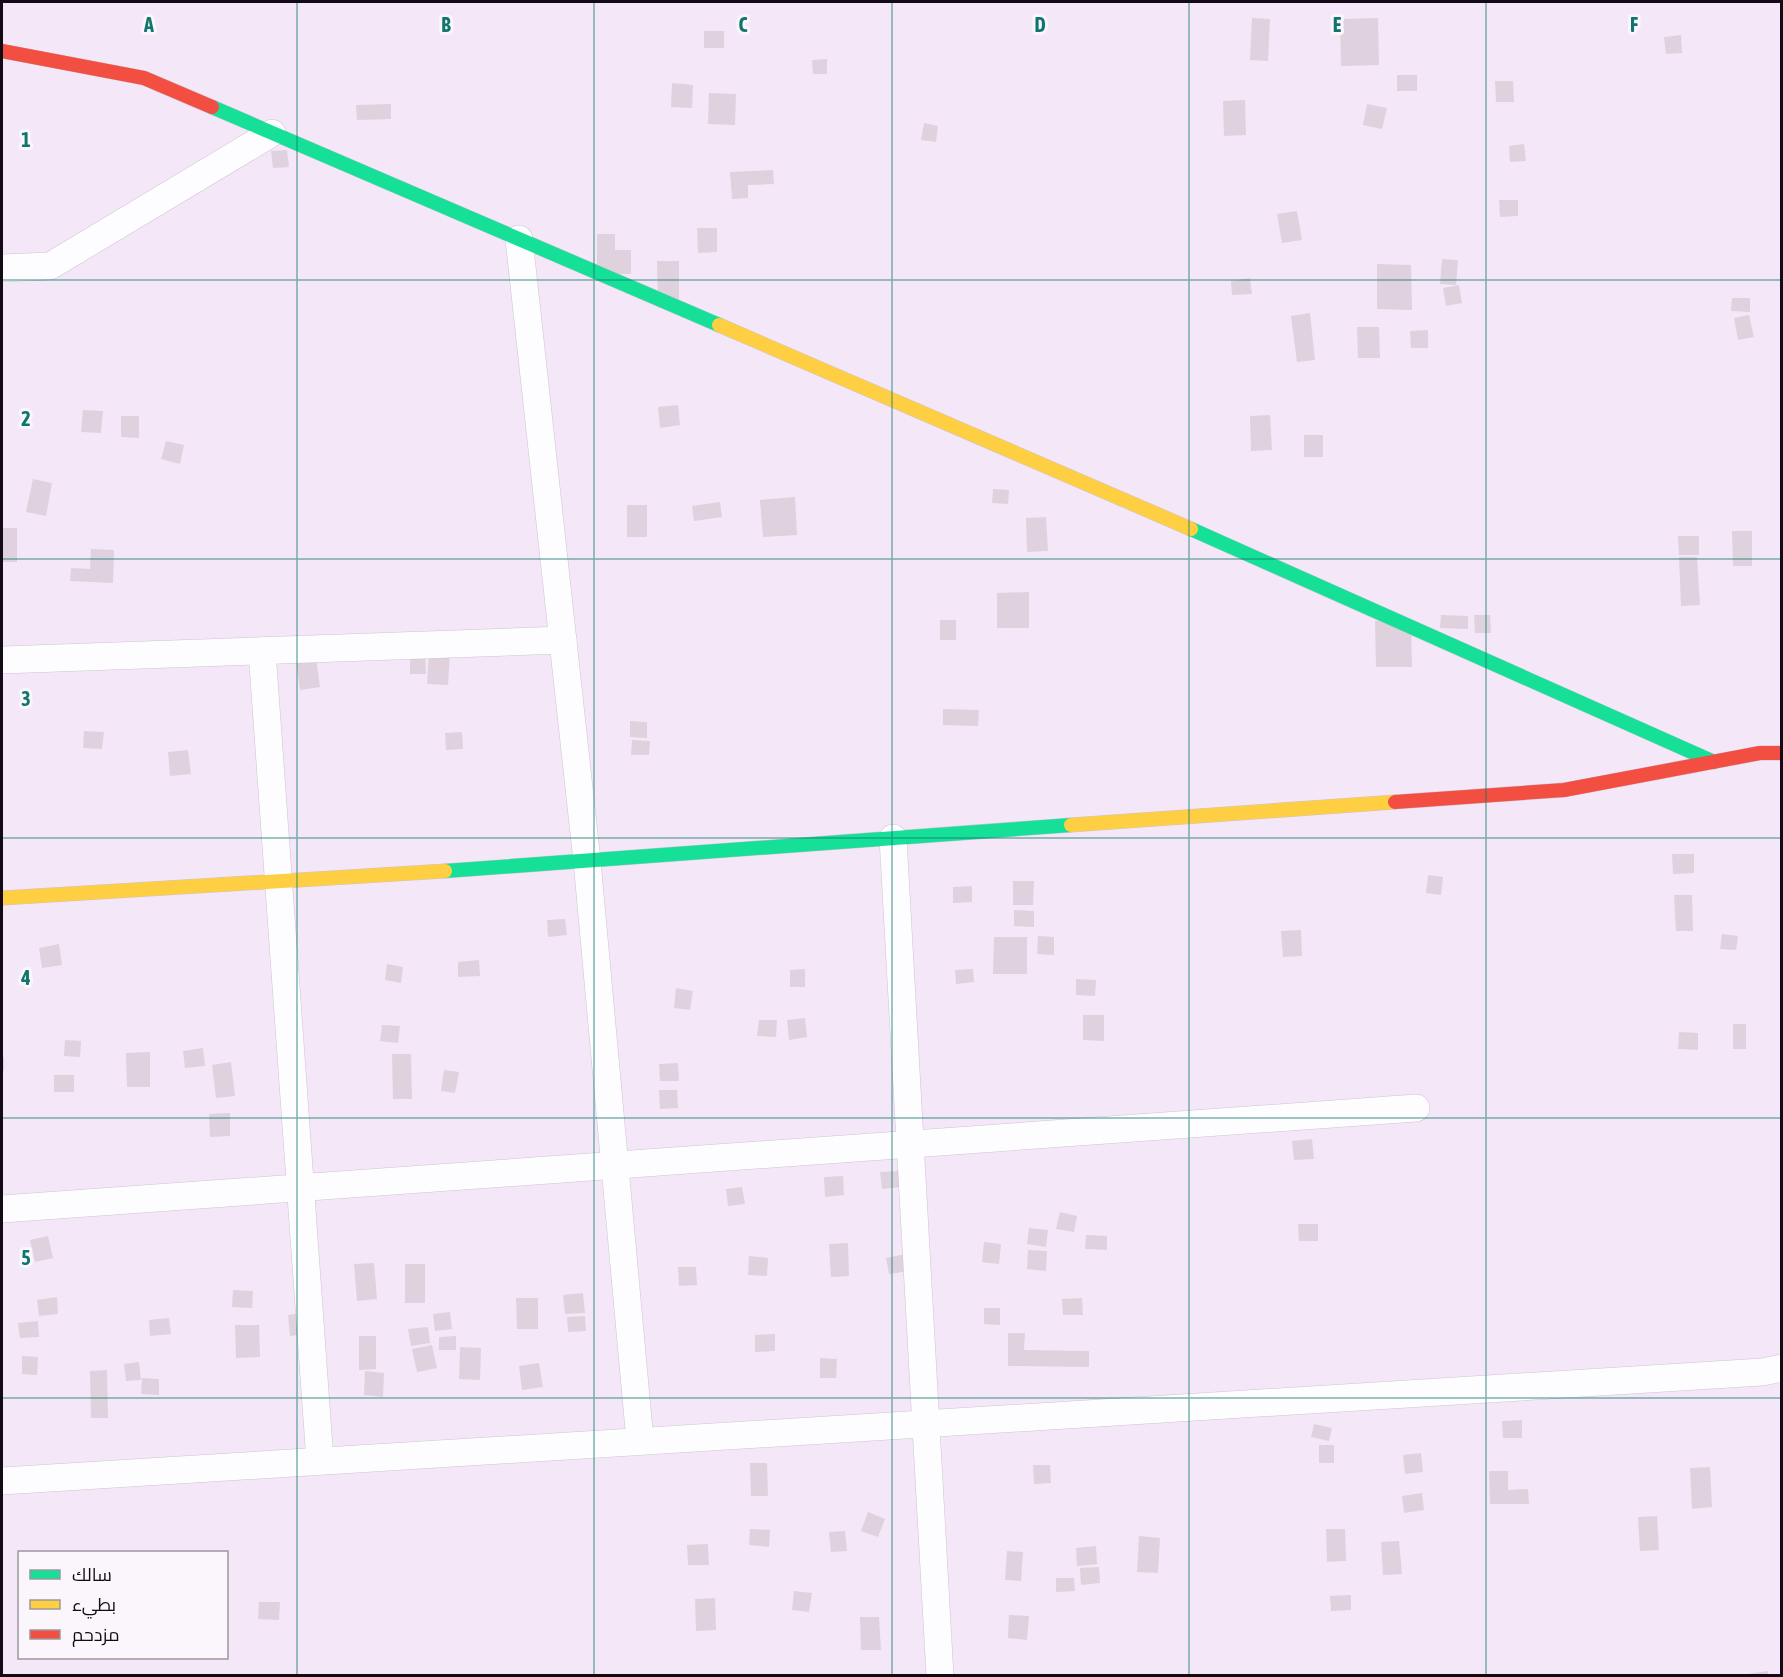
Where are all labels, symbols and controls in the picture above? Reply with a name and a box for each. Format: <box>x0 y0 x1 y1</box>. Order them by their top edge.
text: A <box>143 13 154 36</box>
text: B <box>441 13 451 36</box>
text: C <box>739 13 748 36</box>
text: D <box>1034 13 1046 36</box>
text: E <box>1333 13 1342 36</box>
text: F <box>1630 13 1638 36</box>
text: 1 <box>21 128 31 151</box>
text: 2 <box>21 407 31 430</box>
text: 3 <box>21 687 31 710</box>
text: 4 <box>20 966 31 989</box>
text: 5 <box>21 1246 31 1269</box>
legend <box>18 1551 228 1659</box>
text: سالك <box>72 1564 112 1585</box>
text: بطيء <box>72 1594 116 1619</box>
text: مزدحم <box>72 1624 120 1647</box>

